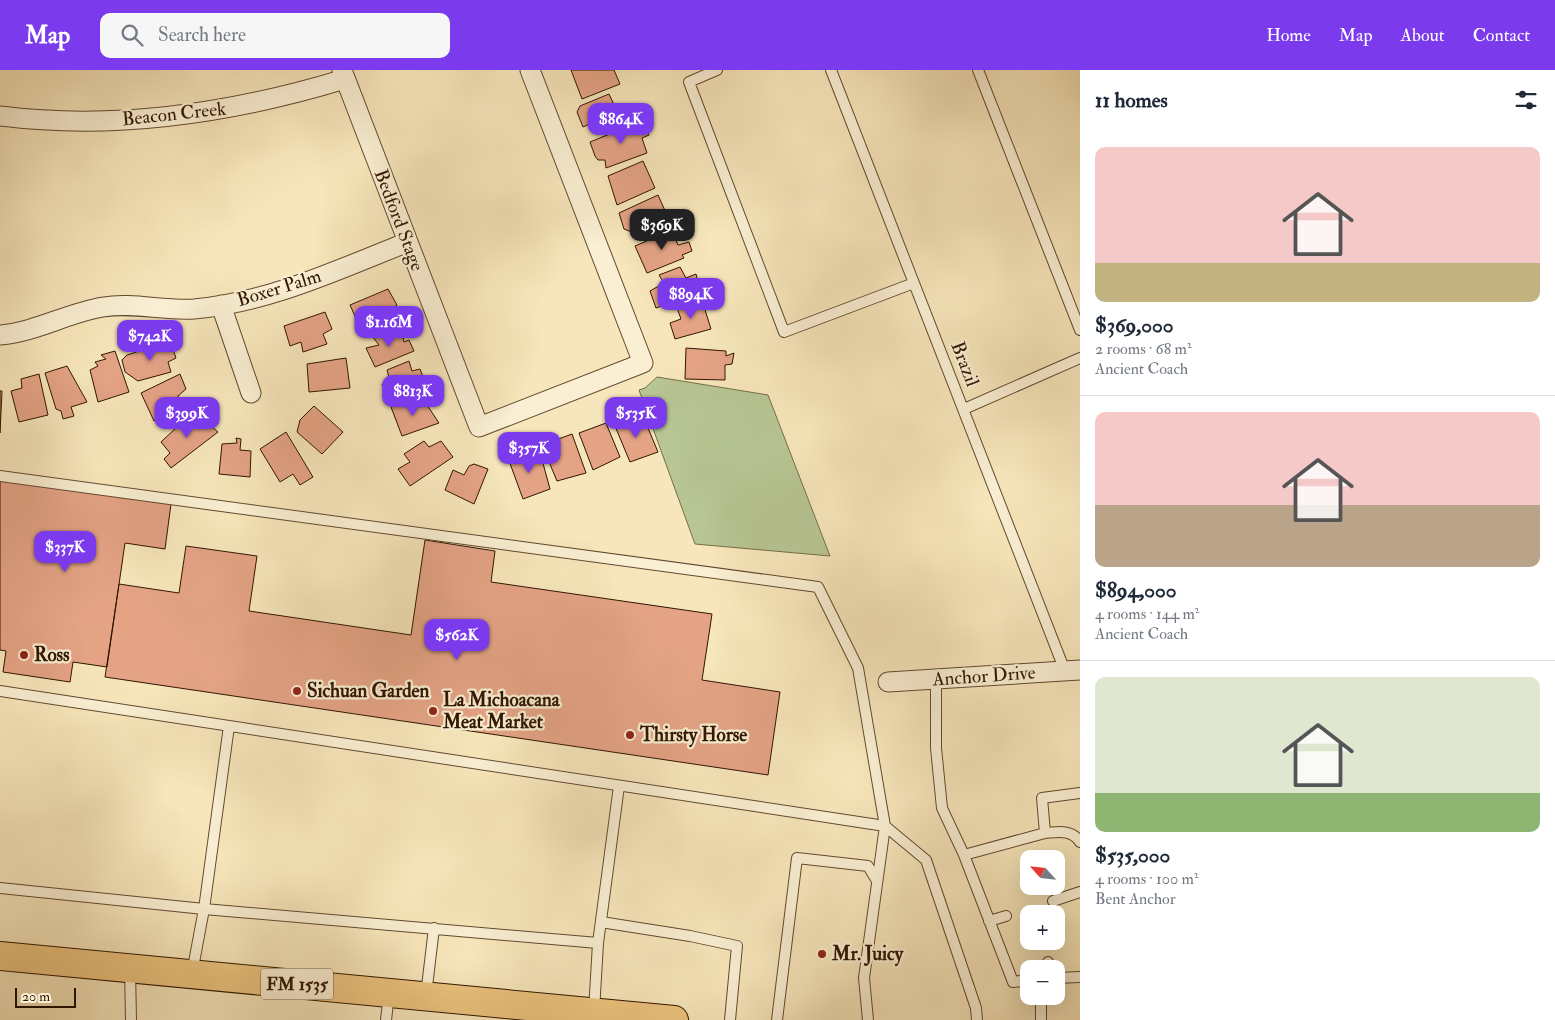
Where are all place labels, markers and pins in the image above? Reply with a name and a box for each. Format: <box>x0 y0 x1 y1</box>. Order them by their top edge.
pin: $864K <box>586 102 656 145</box>
pin: $369K <box>627 208 697 251</box>
pin: $894K <box>656 278 726 320</box>
pin: $1.16M <box>348 306 430 348</box>
pin: $742K <box>115 320 185 362</box>
pin: $813K <box>378 374 448 417</box>
pin: $399K <box>152 396 222 439</box>
pin: $535K <box>601 396 671 439</box>
pin: $357K <box>494 432 564 474</box>
pin: $337K <box>30 530 100 573</box>
pin: $562K <box>422 618 492 661</box>
place label: Ross <box>34 643 70 667</box>
marker: Ross <box>18 649 30 661</box>
place label: Sichuan Garden <box>307 679 429 703</box>
marker: Sichuan Garden <box>291 685 303 697</box>
place label: La Michoacana Meat Market <box>442 688 561 734</box>
marker: La Michoacana Meat Market <box>427 705 439 717</box>
place label: Thirsty Horse <box>639 723 747 748</box>
marker: Thirsty Horse <box>624 729 636 741</box>
place label: Mr. Juicy <box>831 942 904 967</box>
marker: Mr. Juicy <box>816 948 828 960</box>

